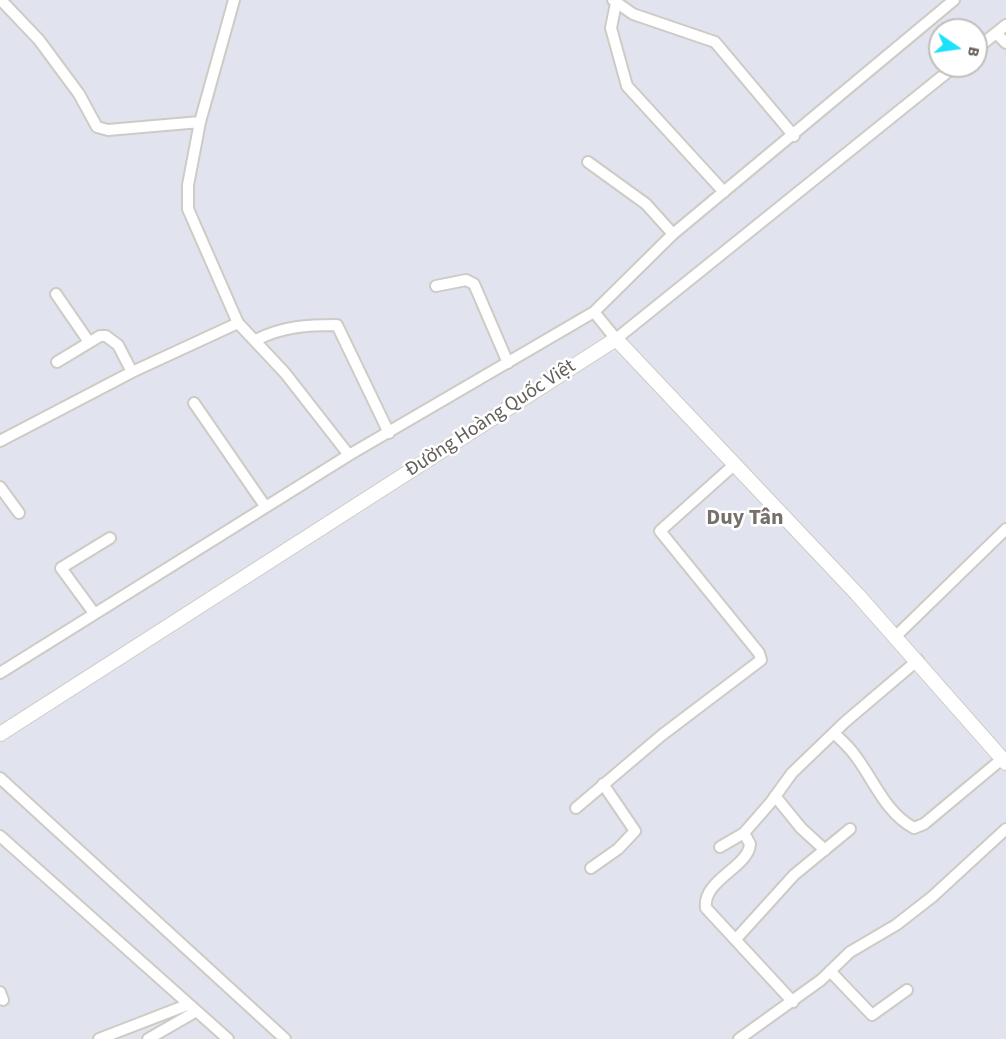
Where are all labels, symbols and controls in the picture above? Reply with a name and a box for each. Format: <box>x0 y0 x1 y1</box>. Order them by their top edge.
north arrow <box>928 18 988 78</box>
text: B <box>962 44 985 59</box>
street label: Đường Hoàng Quốc Việt <box>401 355 581 483</box>
district label: Duy Tân <box>706 506 784 532</box>

